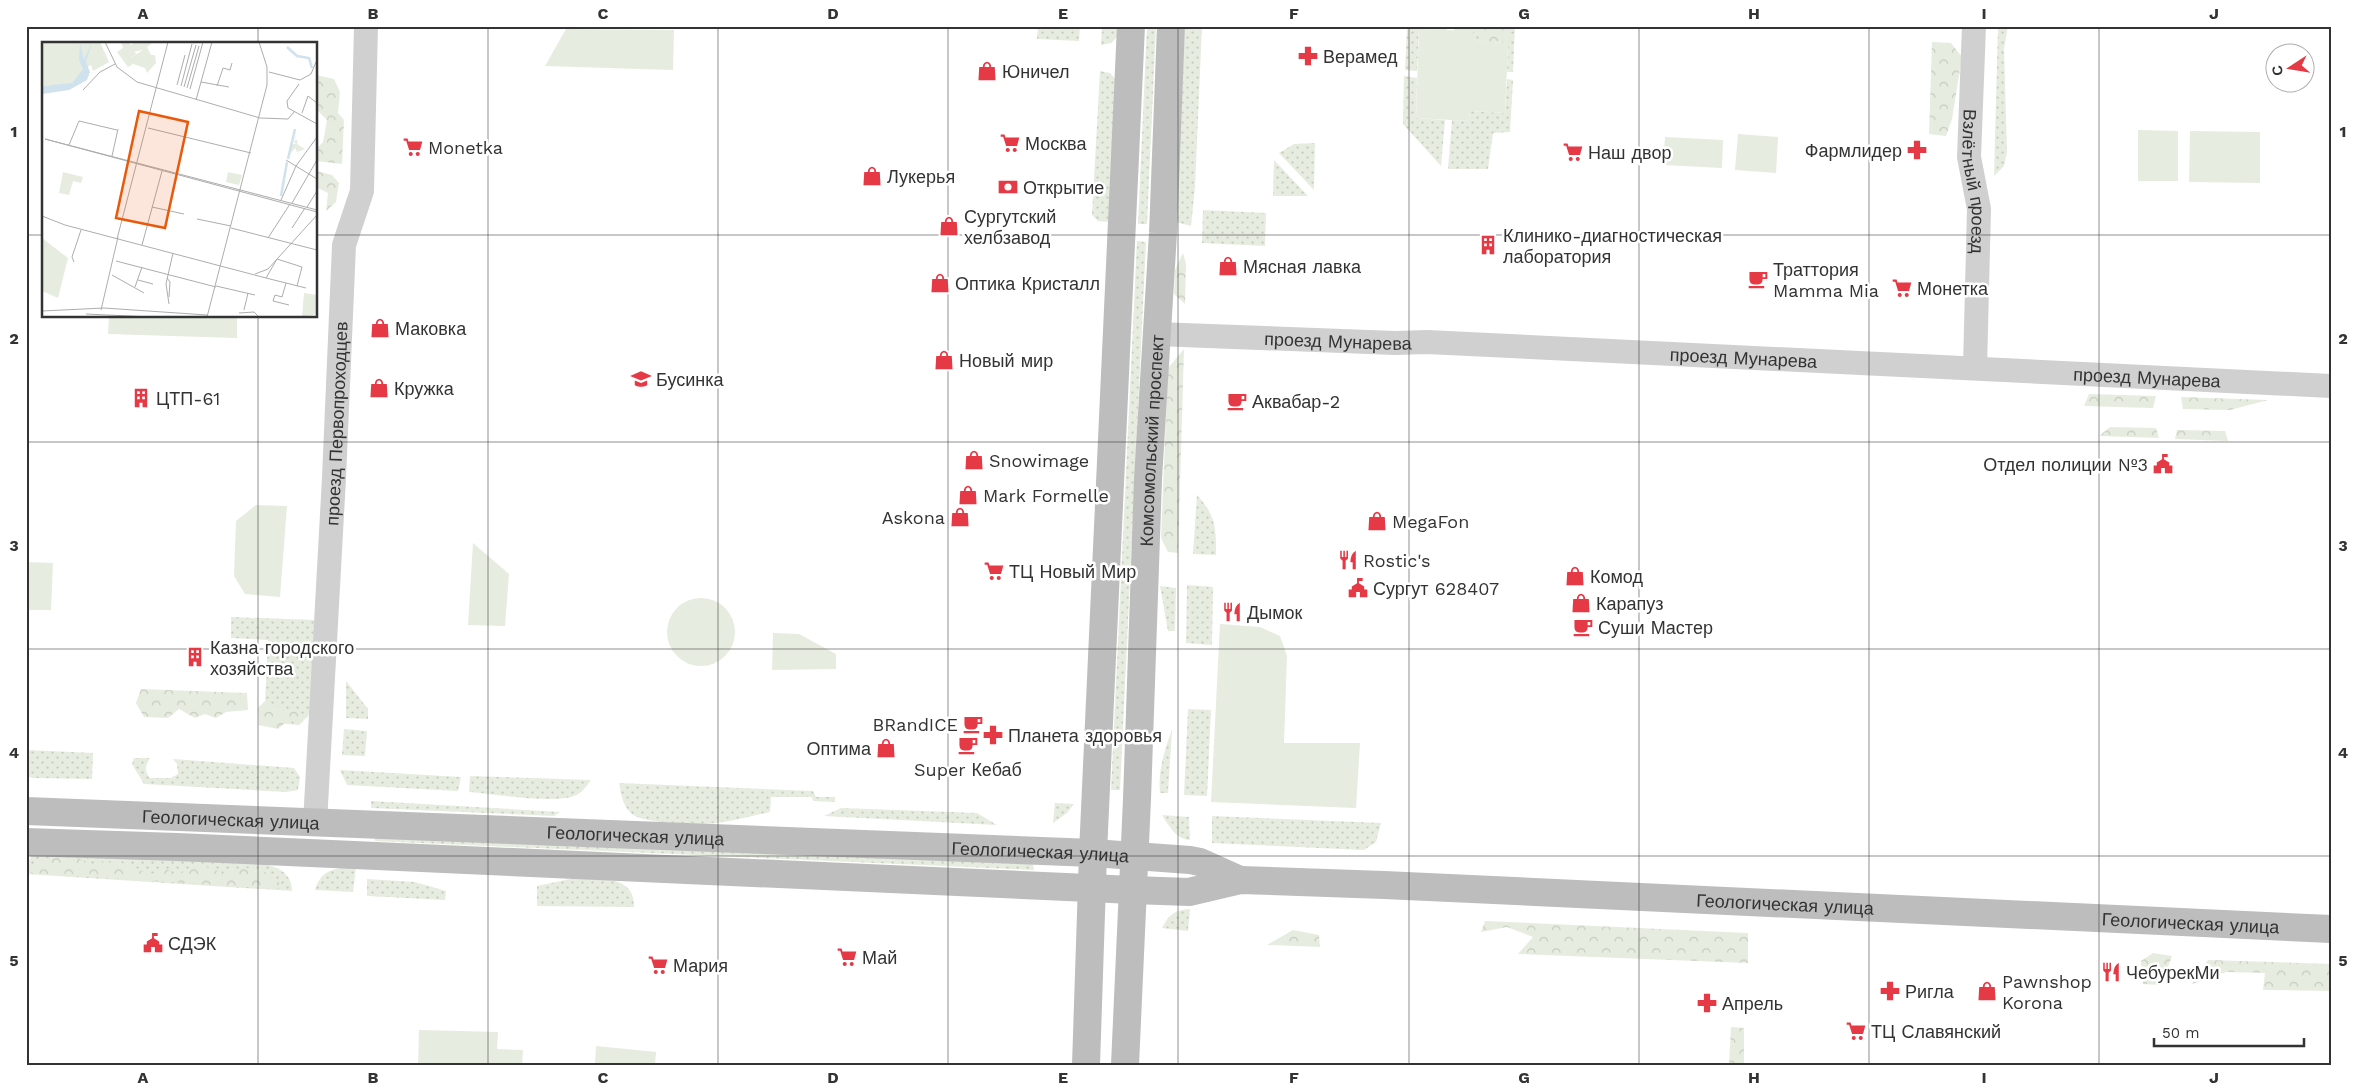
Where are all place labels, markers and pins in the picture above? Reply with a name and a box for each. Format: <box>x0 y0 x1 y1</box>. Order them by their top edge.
pharmacy icon: Верамед <box>1297 45 1319 67</box>
place label: Верамед <box>1323 46 1398 67</box>
shop icon: Юничел <box>976 60 998 82</box>
place label: Юничел <box>1002 61 1069 82</box>
supermarket icon: Москва <box>999 132 1021 154</box>
place label: Москва <box>1025 133 1087 154</box>
supermarket icon: Monetka <box>402 136 424 158</box>
place label: Monetka <box>428 137 503 158</box>
pharmacy icon: Фармлидер <box>1906 139 1928 161</box>
place label: Фармлидер <box>1805 140 1902 161</box>
supermarket icon: Наш двор <box>1562 141 1584 163</box>
place label: Наш двор <box>1588 142 1671 163</box>
shop icon: Лукерья <box>861 165 883 187</box>
place label: Лукерья <box>887 166 955 187</box>
bank icon: Открытие <box>997 176 1019 198</box>
place label: Открытие <box>1023 177 1104 198</box>
place label: Сургутский хелбзавод <box>964 206 1056 248</box>
shop icon: Сургутский хелбзавод <box>938 215 960 237</box>
place label: Клинико-диагностическая лаборатория <box>1503 225 1722 267</box>
building icon: Клинико-диагностическая лаборатория <box>1477 234 1499 256</box>
shop icon: Мясная лавка <box>1217 255 1239 277</box>
place label: Мясная лавка <box>1243 256 1362 277</box>
place label: Траттория Mamma Mia <box>1773 259 1879 301</box>
cafe icon: Траттория Mamma Mia <box>1747 268 1769 290</box>
shop icon: Оптика Кристалл <box>929 272 951 294</box>
place label: Оптика Кристалл <box>955 273 1100 294</box>
supermarket icon: Монетка <box>1891 277 1913 299</box>
place label: Монетка <box>1917 278 1989 299</box>
shop icon: Маковка <box>369 317 391 339</box>
place label: Маковка <box>395 318 467 339</box>
shop icon: Новый мир <box>933 349 955 371</box>
place label: Новый мир <box>959 350 1053 371</box>
school or university icon: Бусинка <box>630 368 652 390</box>
place label: Бусинка <box>656 369 724 390</box>
shop icon: Кружка <box>368 377 390 399</box>
place label: Кружка <box>394 378 455 399</box>
building icon: ЦТП-61 <box>130 387 152 409</box>
place label: ЦТП-61 <box>156 388 220 409</box>
cafe icon: Аквабар-2 <box>1226 390 1248 412</box>
place label: Аквабар-2 <box>1252 391 1340 412</box>
shop icon: Snowimage <box>963 449 985 471</box>
place label: Snowimage <box>989 450 1089 471</box>
public building icon: Отдел полиции №3 <box>2152 453 2174 475</box>
place label: Отдел полиции №3 <box>1983 454 2148 475</box>
shop icon: Mark Formelle <box>957 484 979 506</box>
place label: Mark Formelle <box>983 485 1109 506</box>
shop icon: Askona <box>949 506 971 528</box>
place label: Askona <box>882 507 945 528</box>
shop icon: MegaFon <box>1366 510 1388 532</box>
place label: MegaFon <box>1392 511 1469 532</box>
restaurant icon: Rostic's <box>1337 549 1359 571</box>
place label: Rostic's <box>1363 550 1431 571</box>
supermarket icon: ТЦ Новый Мир <box>983 560 1005 582</box>
place label: ТЦ Новый Мир <box>1009 561 1136 582</box>
shop icon: Комод <box>1564 565 1586 587</box>
place label: Комод <box>1590 566 1643 587</box>
public building icon: Сургут 628407 <box>1347 577 1369 599</box>
place label: Сургут 628407 <box>1373 578 1499 599</box>
shop icon: Карапуз <box>1570 592 1592 614</box>
place label: Карапуз <box>1596 593 1664 614</box>
restaurant icon: Дымок <box>1221 601 1243 623</box>
place label: Дымок <box>1247 602 1303 623</box>
cafe icon: Суши Мастер <box>1572 616 1594 638</box>
place label: Суши Мастер <box>1598 617 1713 638</box>
place label: Казна городского хозяйства <box>210 637 354 679</box>
building icon: Казна городского хозяйства <box>184 646 206 668</box>
cafe icon: BRandICE <box>962 713 984 735</box>
place label: BRandICE <box>873 714 958 735</box>
pharmacy icon: Планета здоровья <box>982 724 1004 746</box>
place label: Планета здоровья <box>1008 725 1162 746</box>
cafe icon: Super Кебаб <box>957 734 979 756</box>
shop icon: Оптима <box>875 737 897 759</box>
place label: Оптима <box>807 738 872 759</box>
place label: Super Кебаб <box>914 759 1022 780</box>
public building icon: СДЭК <box>142 932 164 954</box>
place label: СДЭК <box>168 933 217 954</box>
supermarket icon: Май <box>836 946 858 968</box>
place label: Май <box>862 947 897 968</box>
supermarket icon: Мария <box>647 954 669 976</box>
place label: Мария <box>673 955 728 976</box>
restaurant icon: ЧебурекМи <box>2100 961 2122 983</box>
place label: ЧебурекМи <box>2126 962 2219 983</box>
place label: Pawnshop Korona <box>2002 971 2092 1013</box>
pharmacy icon: Ригла <box>1879 980 1901 1002</box>
shop icon: Pawnshop Korona <box>1976 980 1998 1002</box>
place label: Ригла <box>1905 981 1955 1002</box>
pharmacy icon: Апрель <box>1696 992 1718 1014</box>
place label: Апрель <box>1722 993 1783 1014</box>
supermarket icon: ТЦ Славянский <box>1845 1020 1867 1042</box>
place label: ТЦ Славянский <box>1871 1021 2001 1042</box>

